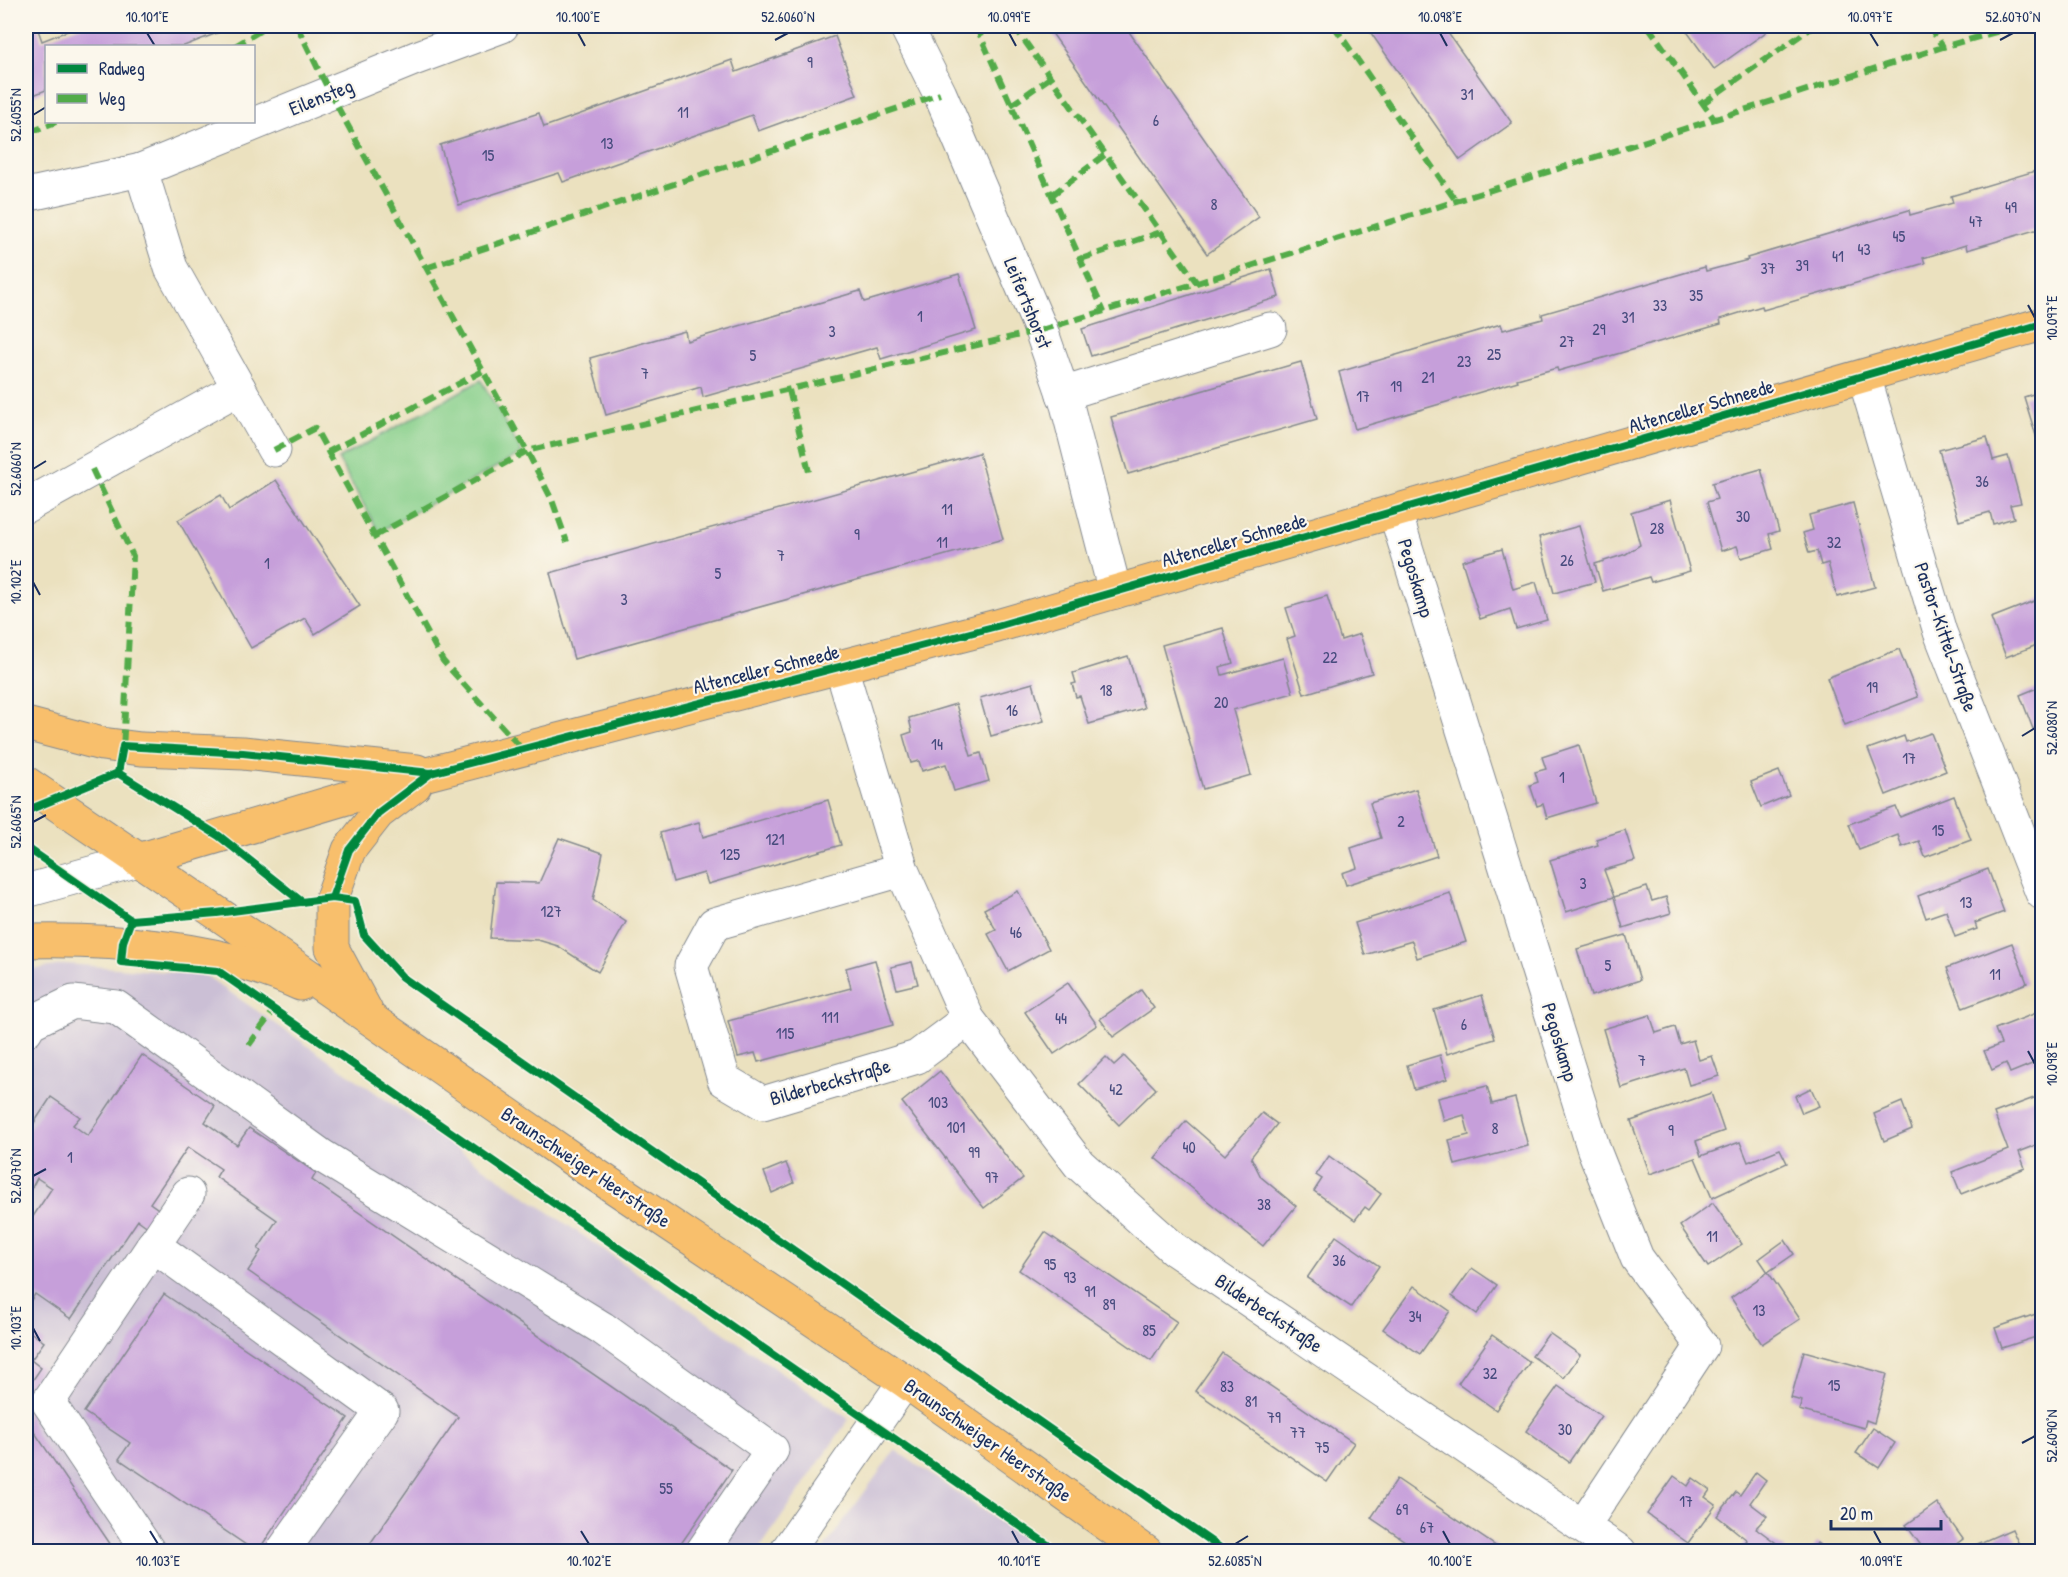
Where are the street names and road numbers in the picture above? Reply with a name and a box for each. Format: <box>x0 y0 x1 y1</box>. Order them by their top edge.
street label: Eilensteg <box>285 71 357 122</box>
street label: Leifertshorst <box>998 253 1059 353</box>
street label: Altenceller Schneede <box>1625 372 1777 439</box>
street label: Altenceller Schneede <box>1158 506 1310 573</box>
street label: Pegoskamp <box>1392 535 1441 621</box>
street label: Pastor-Kittel-Straße <box>1908 559 1985 715</box>
street label: Altenceller Schneede <box>690 637 842 700</box>
street label: Pegoskamp <box>1536 999 1585 1085</box>
street label: Bilderbeckstraße <box>766 1051 893 1112</box>
street label: Braunschweiger Heerstraße <box>496 1100 676 1233</box>
street label: Bilderbeckstraße <box>1210 1267 1328 1359</box>
street label: Braunschweiger Heerstraße <box>899 1371 1078 1508</box>

